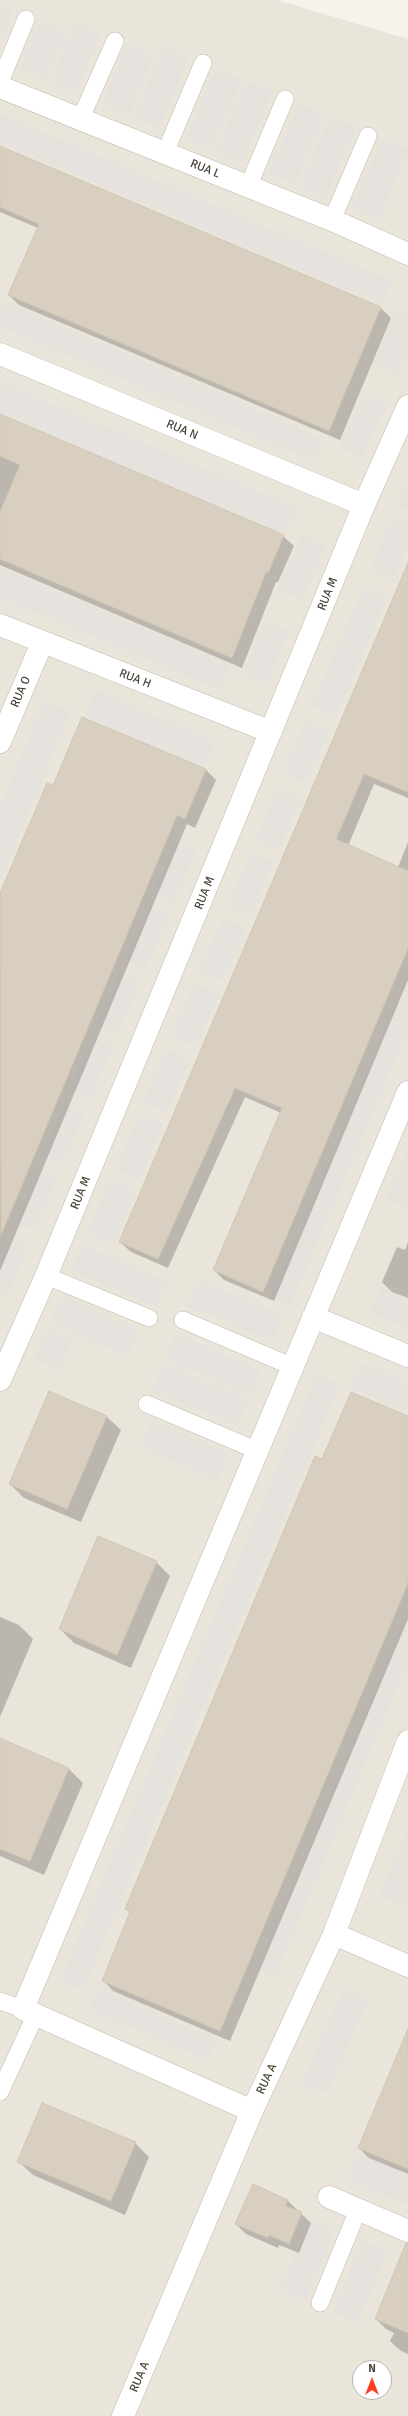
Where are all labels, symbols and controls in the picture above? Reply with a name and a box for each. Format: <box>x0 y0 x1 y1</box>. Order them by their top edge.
street label: RUA L <box>188 157 222 181</box>
street label: RUA N <box>164 417 200 443</box>
street label: RUA M <box>315 575 341 613</box>
street label: RUA H <box>117 666 153 692</box>
street label: RUA O <box>8 674 34 710</box>
street label: RUA M <box>192 874 218 912</box>
street label: RUA M <box>68 1174 94 1212</box>
street label: RUA A <box>254 2061 280 2097</box>
street label: RUA A <box>127 2359 153 2395</box>
north arrow <box>352 2360 392 2400</box>
text: N <box>368 2362 376 2375</box>

